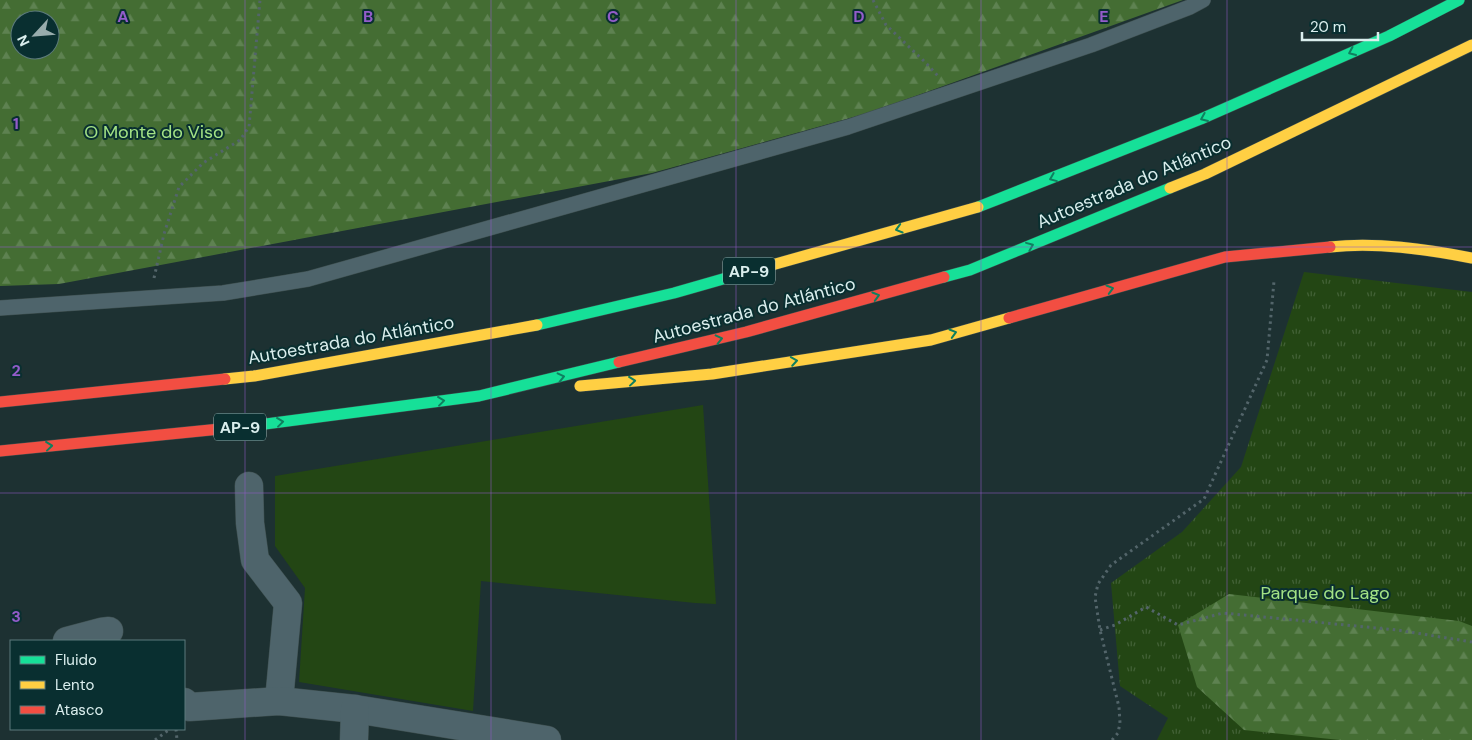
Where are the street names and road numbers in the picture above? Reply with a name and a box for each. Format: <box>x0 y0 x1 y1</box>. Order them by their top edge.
street label: Autoestrada do Atlántico <box>1033 130 1235 234</box>
road number: AP-9 <box>723 258 775 284</box>
street label: Autoestrada do Atlántico <box>650 271 858 349</box>
street label: Autoestrada do Atlántico <box>246 310 456 370</box>
road number: AP-9 <box>214 414 266 441</box>

